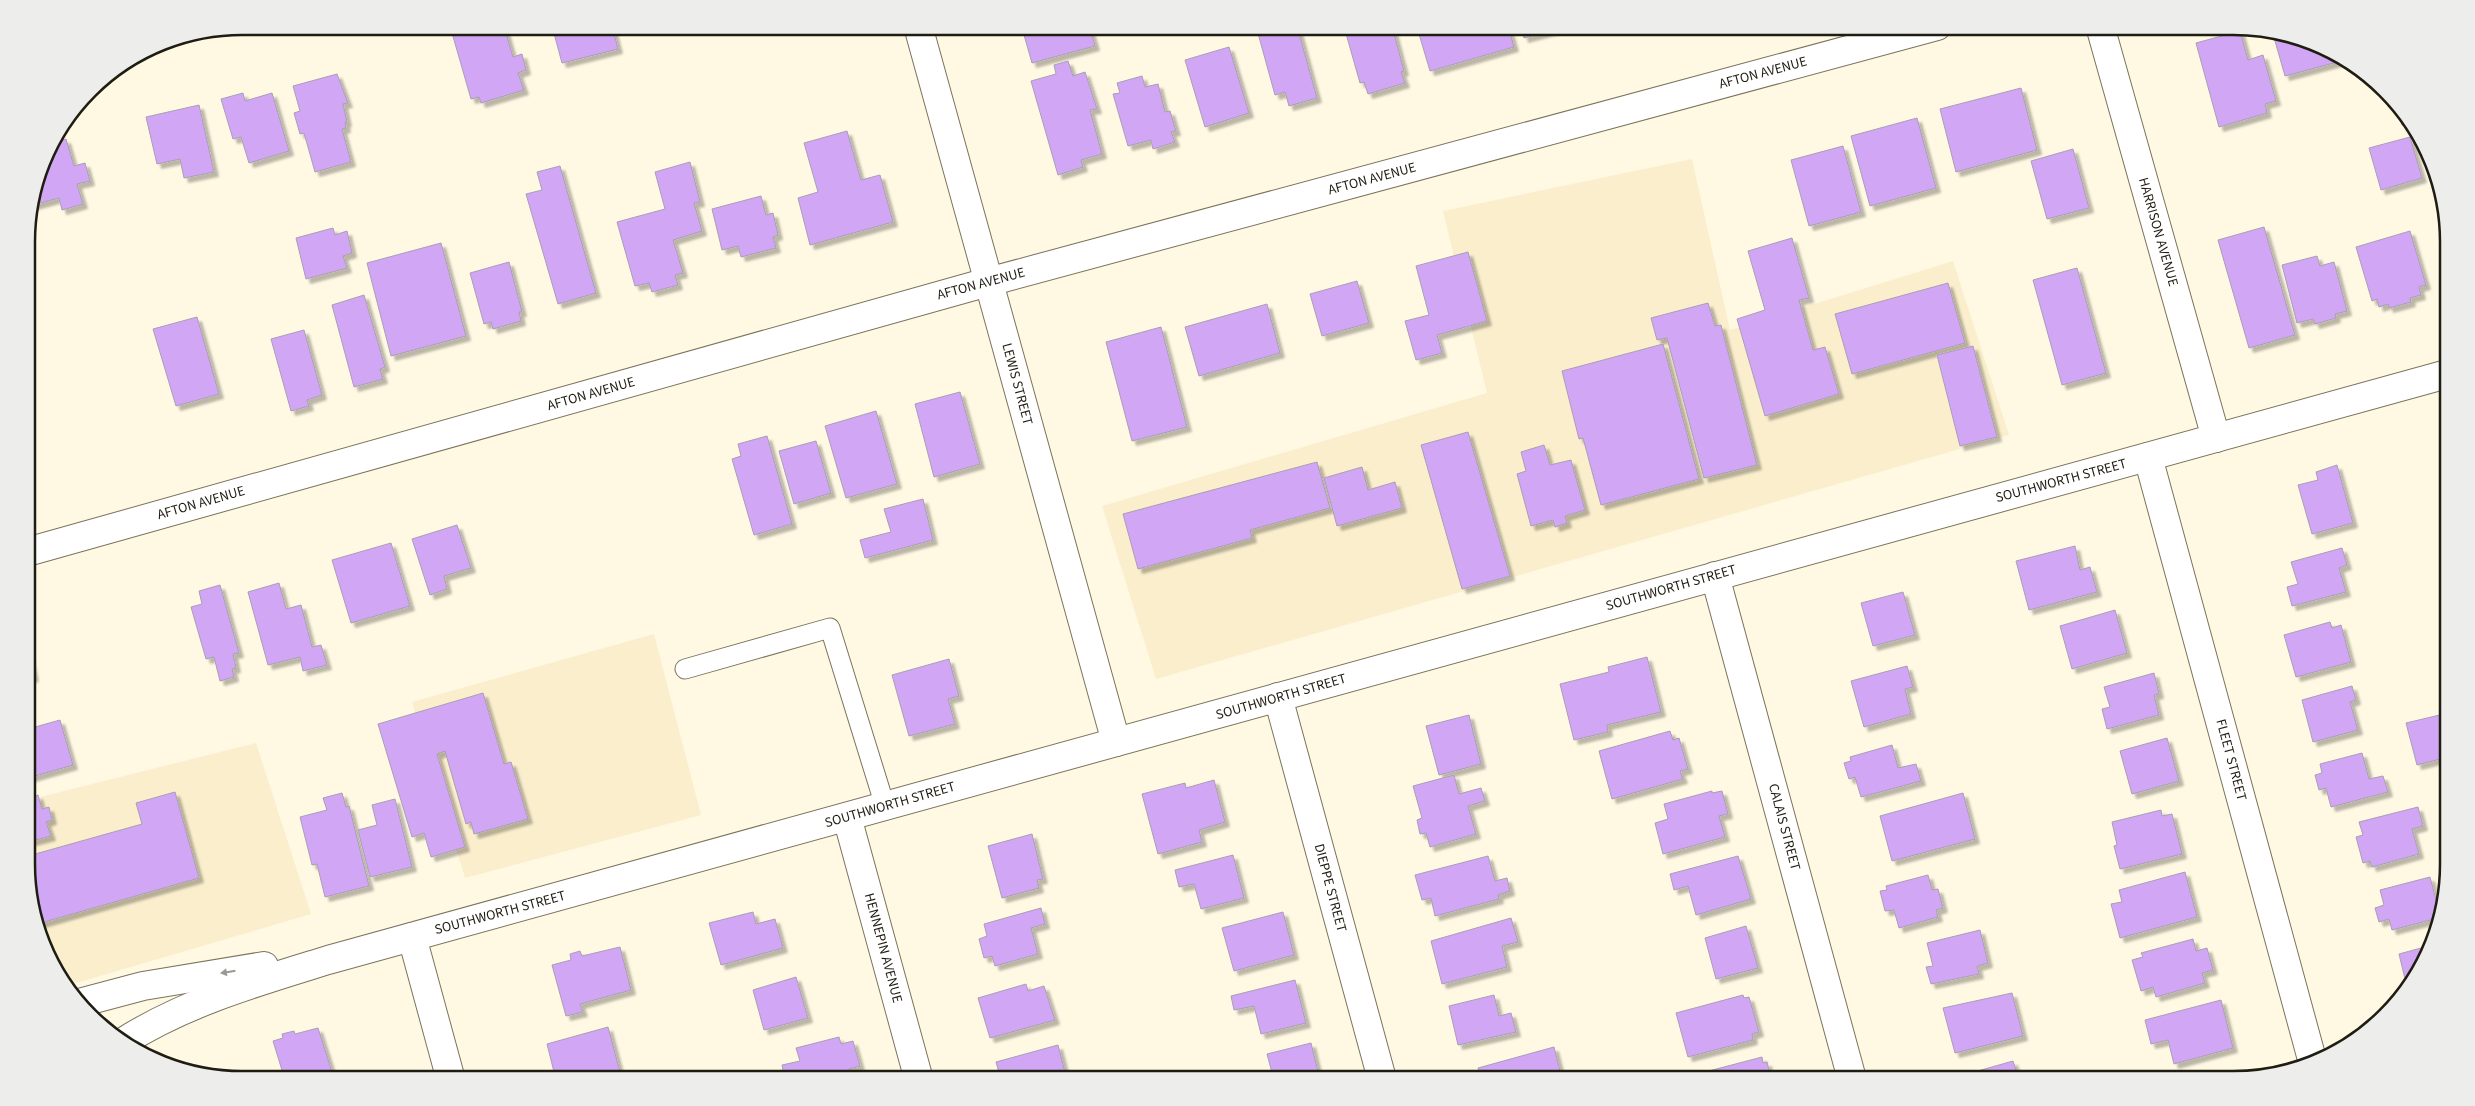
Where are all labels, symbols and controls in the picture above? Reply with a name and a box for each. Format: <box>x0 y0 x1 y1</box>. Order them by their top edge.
street label: AFTON AVENUE <box>1717 52 1809 94</box>
street label: AFTON AVENUE <box>1326 158 1418 200</box>
street label: HARRISON AVENUE <box>2133 175 2183 289</box>
street label: AFTON AVENUE <box>935 263 1027 305</box>
street label: LEWIS STREET <box>996 341 1038 428</box>
street label: AFTON AVENUE <box>545 372 637 416</box>
street label: SOUTHWORTH STREET <box>1993 454 2129 508</box>
street label: AFTON AVENUE <box>155 481 247 525</box>
street label: SOUTHWORTH STREET <box>1603 560 1739 616</box>
street label: SOUTHWORTH STREET <box>1213 669 1349 725</box>
street label: FLEET STREET <box>2211 717 2252 803</box>
street label: SOUTHWORTH STREET <box>822 777 958 833</box>
street label: CALAIS STREET <box>1763 781 1805 873</box>
street label: DIEPPE STREET <box>1309 842 1352 935</box>
street label: SOUTHWORTH STREET <box>432 886 568 940</box>
street label: HENNEPIN AVENUE <box>859 891 907 1005</box>
one-way arrow <box>219 968 235 976</box>

